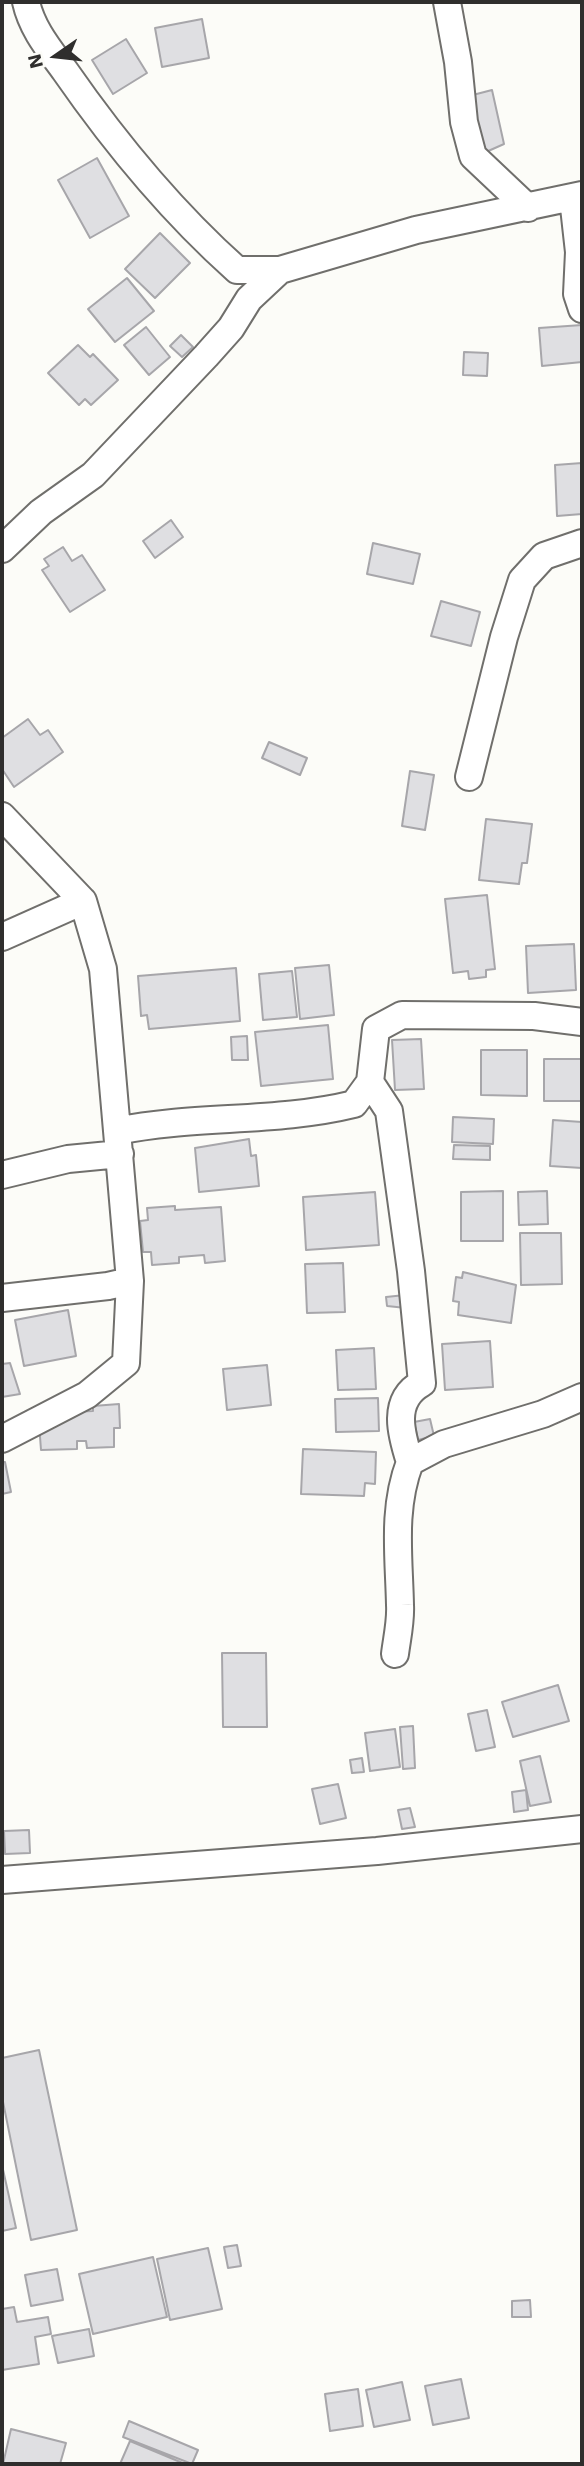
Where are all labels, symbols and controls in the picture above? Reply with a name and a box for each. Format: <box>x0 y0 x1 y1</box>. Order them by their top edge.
north arrow <box>21 21 91 91</box>
text: N <box>22 52 48 71</box>

